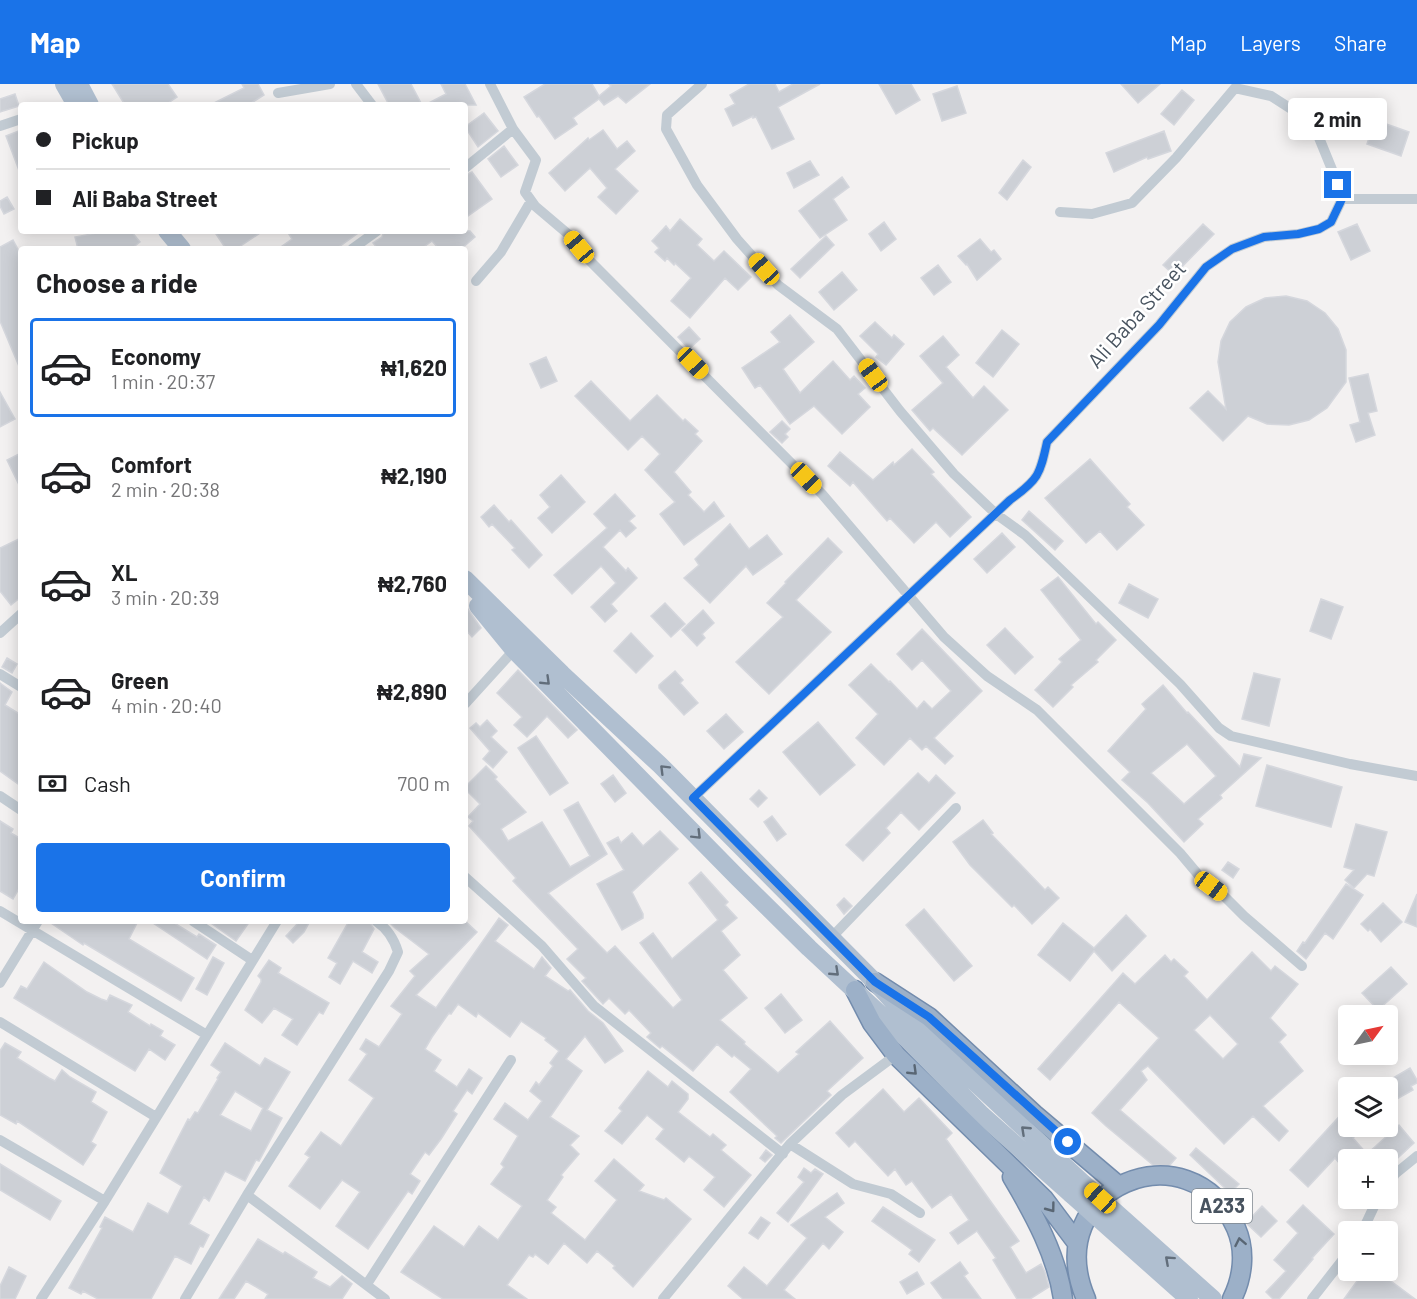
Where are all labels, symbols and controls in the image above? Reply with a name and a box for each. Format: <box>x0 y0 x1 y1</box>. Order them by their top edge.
text: Map <box>30 25 81 59</box>
text: Map <box>1170 30 1207 55</box>
text: Layers <box>1240 30 1301 55</box>
text: Share <box>1334 30 1387 55</box>
callout: 2 min <box>1288 98 1388 140</box>
text: 2 min <box>1314 107 1361 131</box>
text: Pickup <box>72 127 139 153</box>
route end <box>1324 171 1351 198</box>
text: Ali Baba Street <box>72 185 218 211</box>
car <box>561 227 597 267</box>
car <box>745 250 783 288</box>
street label: Ali Baba Street <box>1082 256 1190 372</box>
text: Choose a ride <box>36 266 198 298</box>
icon: car <box>39 341 93 395</box>
text: Economy <box>111 343 201 369</box>
car <box>674 344 712 382</box>
text: ₦1,620 <box>381 354 447 380</box>
car <box>855 355 891 395</box>
text: 1 min · 20:37 <box>111 369 215 393</box>
icon: car <box>39 449 93 503</box>
text: Comfort <box>111 451 192 477</box>
car <box>787 459 825 497</box>
text: ₦2,190 <box>381 462 447 488</box>
text: 2 min · 20:38 <box>111 477 220 501</box>
icon: car <box>39 557 93 611</box>
text: XL <box>111 559 137 585</box>
text: ₦2,760 <box>378 570 447 596</box>
text: 3 min · 20:39 <box>111 585 219 609</box>
icon: car <box>39 665 93 719</box>
text: Green <box>111 667 169 693</box>
one-way arrow <box>539 674 549 685</box>
text: ₦2,890 <box>377 678 447 704</box>
text: 4 min · 20:40 <box>111 693 222 717</box>
one-way arrow <box>661 766 672 777</box>
icon: cash <box>36 767 69 800</box>
text: Cash <box>84 770 131 796</box>
text: 700 m <box>397 771 450 795</box>
one-way arrow <box>690 827 701 838</box>
button: Confirm <box>36 843 450 912</box>
car <box>1191 868 1231 904</box>
one-way arrow <box>828 965 839 976</box>
north arrow <box>1338 1005 1398 1065</box>
map controls <box>1338 1005 1398 1281</box>
one-way arrow <box>906 1064 917 1075</box>
button: layers <box>1338 1077 1398 1137</box>
one-way arrow <box>1021 1126 1032 1137</box>
route start <box>1054 1128 1081 1155</box>
button: + <box>1338 1149 1398 1209</box>
car <box>1081 1179 1119 1217</box>
road number: A233 <box>1192 1189 1252 1223</box>
one-way arrow <box>1044 1202 1055 1213</box>
button: − <box>1338 1221 1398 1281</box>
one-way arrow <box>1234 1238 1247 1248</box>
one-way arrow <box>1166 1256 1176 1267</box>

